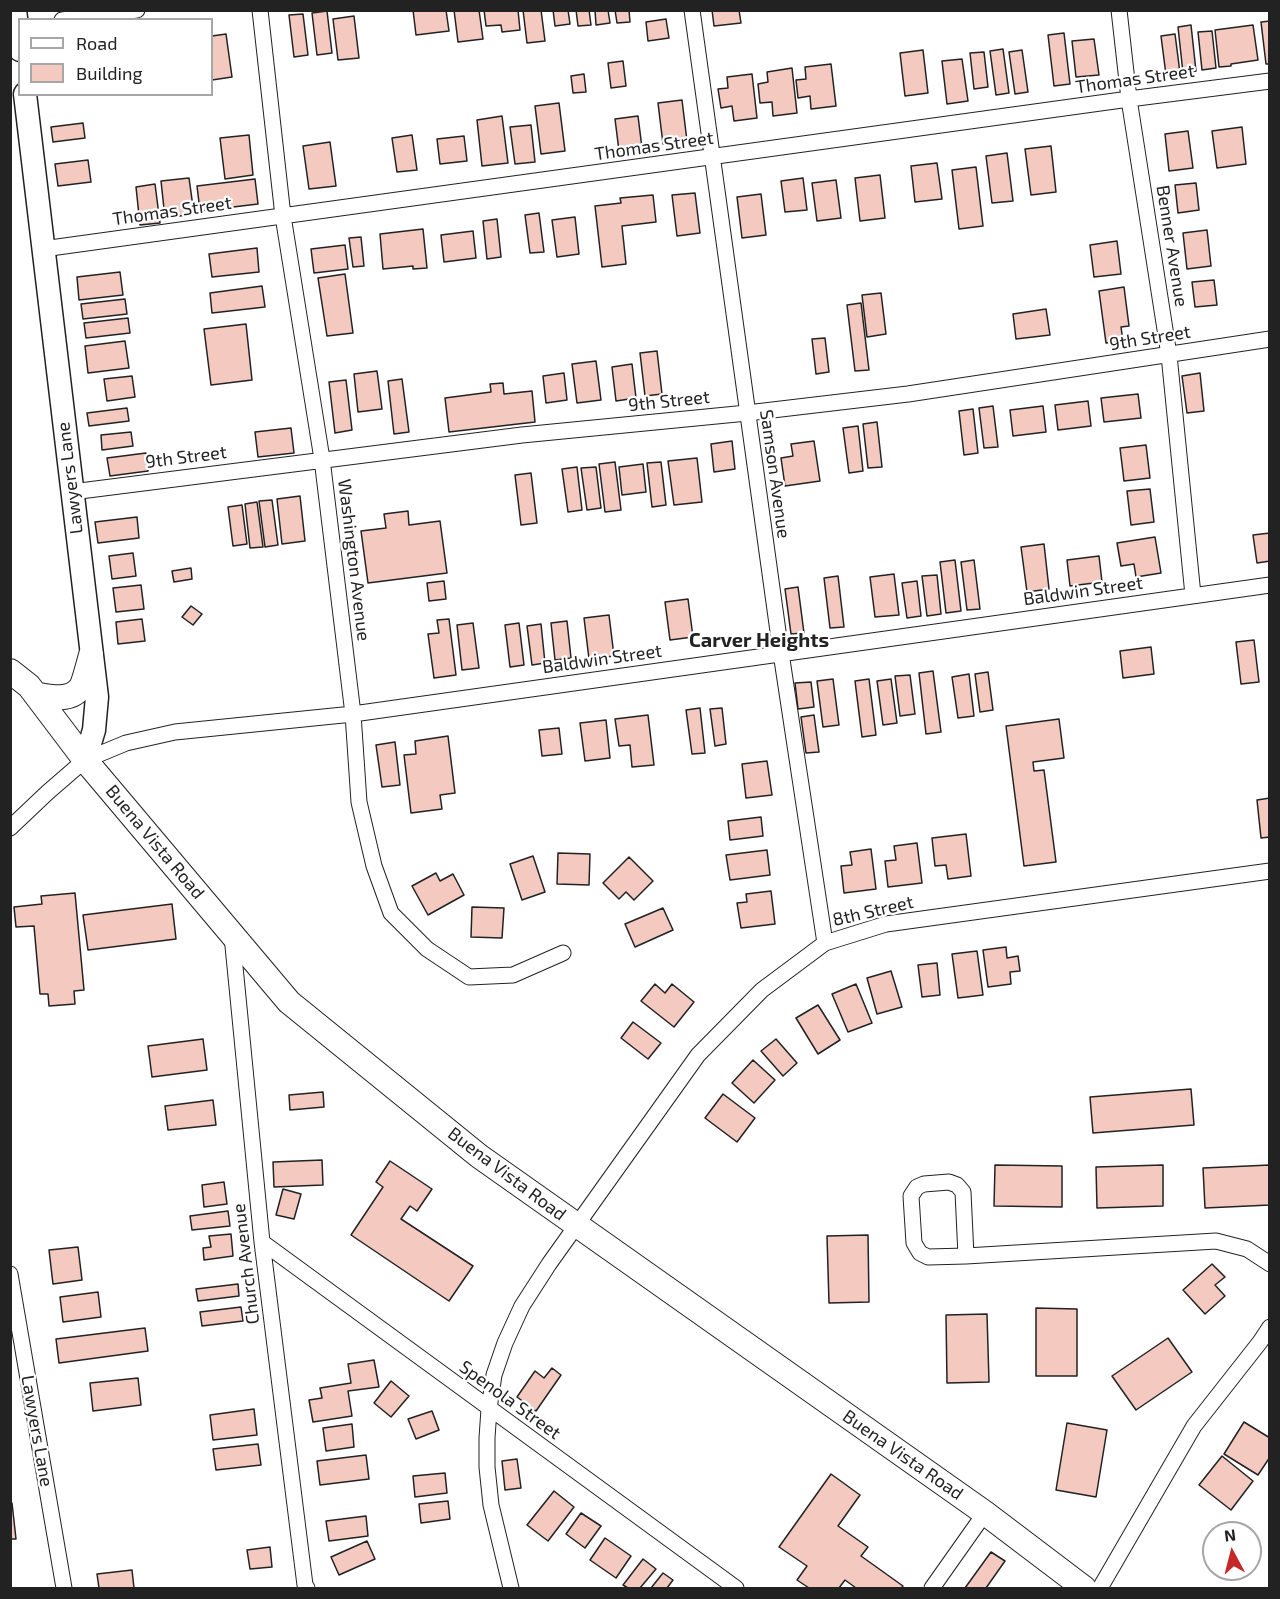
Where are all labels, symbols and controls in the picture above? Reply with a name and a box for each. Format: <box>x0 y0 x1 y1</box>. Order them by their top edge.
legend <box>18 18 213 96</box>
text: Road <box>76 32 117 54</box>
street label: Thomas Street <box>1074 60 1196 98</box>
text: Building <box>76 62 143 84</box>
street label: Thomas Street <box>593 127 715 165</box>
street label: Benner Avenue <box>1152 184 1192 308</box>
street label: Thomas Street <box>111 192 233 230</box>
street label: 9th Street <box>1108 321 1192 355</box>
street label: 9th Street <box>627 386 711 416</box>
street label: Samson Avenue <box>755 408 795 540</box>
street label: Lawyers Lane <box>52 421 88 535</box>
street label: 9th Street <box>144 441 228 473</box>
street label: Washington Avenue <box>333 478 375 642</box>
street label: Baldwin Street <box>1022 572 1144 610</box>
district label: Carver Heights <box>689 628 829 652</box>
street label: Baldwin Street <box>541 640 663 678</box>
street label: Buena Vista Road <box>101 781 209 903</box>
street label: 8th Street <box>830 891 916 931</box>
street label: Buena Vista Road <box>444 1123 570 1225</box>
street label: Church Avenue <box>228 1202 264 1326</box>
street label: Spenola Street <box>455 1356 565 1444</box>
street label: Lawyers Lane <box>17 1374 57 1488</box>
street label: Buena Vista Road <box>839 1405 967 1505</box>
north arrow <box>1202 1521 1262 1581</box>
text: N <box>1223 1524 1237 1545</box>

